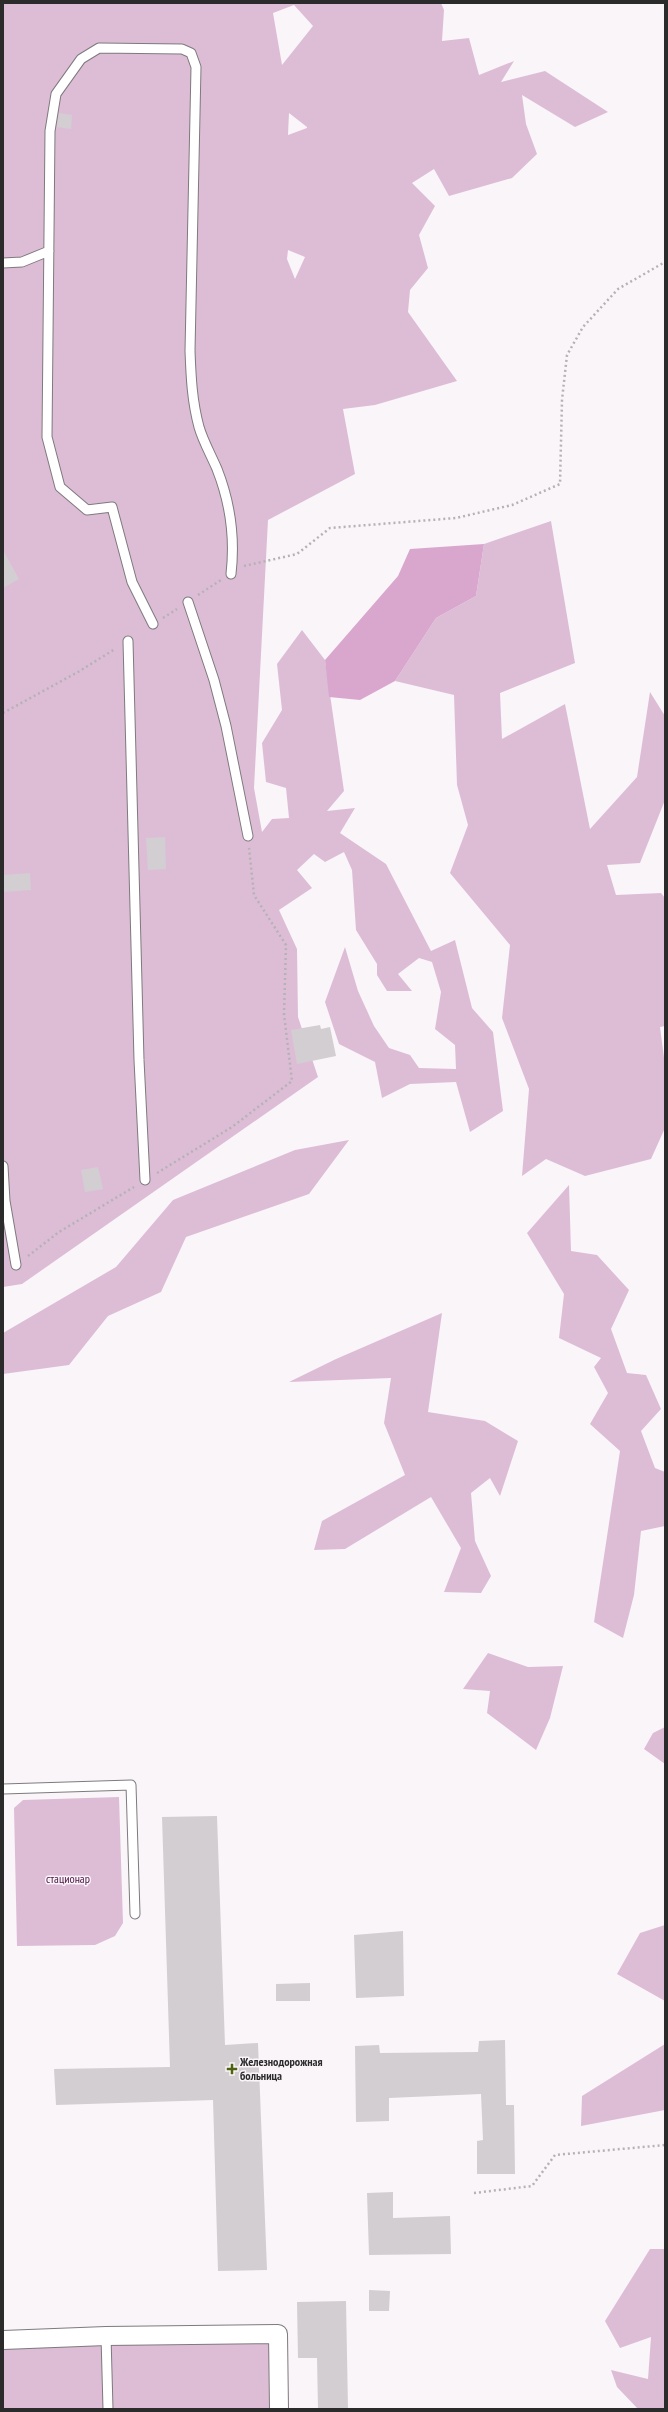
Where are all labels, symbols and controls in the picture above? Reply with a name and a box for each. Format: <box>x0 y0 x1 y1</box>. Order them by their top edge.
park label: стационар <box>46 1871 90 1886</box>
place label: Железнодорожная больница <box>239 2054 322 2083</box>
marker: Железнодорожная больница <box>227 2064 237 2074</box>

